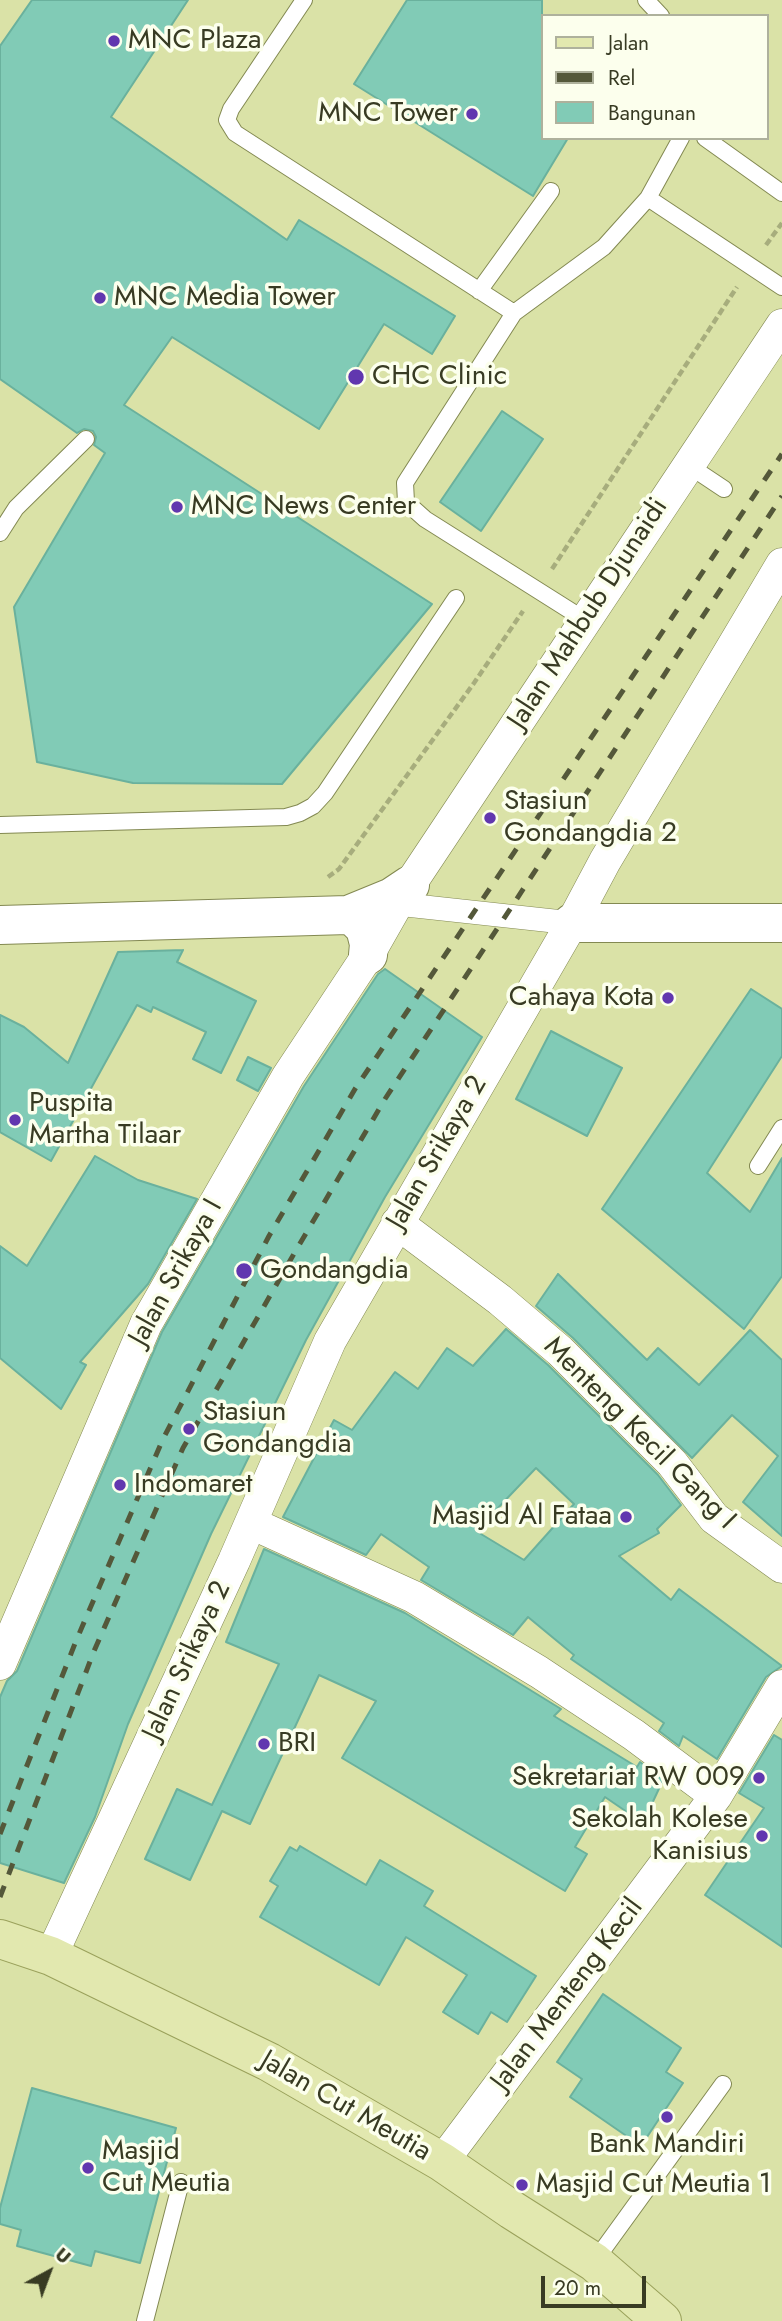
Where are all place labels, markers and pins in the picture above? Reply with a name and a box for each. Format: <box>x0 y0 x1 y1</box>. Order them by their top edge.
place label: MNC Plaza <box>128 24 262 58</box>
marker: MNC Plaza <box>106 33 122 49</box>
place label: MNC Tower <box>318 97 458 131</box>
marker: MNC Tower <box>464 106 480 122</box>
place label: MNC Media Tower <box>114 281 336 315</box>
marker: MNC Media Tower <box>92 290 108 306</box>
place label: CHC Clinic <box>372 360 507 394</box>
marker: CHC Clinic <box>346 367 366 387</box>
place label: MNC News Center <box>191 490 416 524</box>
marker: MNC News Center <box>169 499 185 515</box>
place label: Stasiun Gondangdia 2 <box>504 785 677 851</box>
marker: Stasiun Gondangdia 2 <box>482 810 498 826</box>
place label: Cahaya Kota <box>509 981 654 1015</box>
marker: Cahaya Kota <box>660 990 676 1006</box>
place label: Puspita Martha Tilaar <box>29 1087 181 1153</box>
marker: Puspita Martha Tilaar <box>7 1112 23 1128</box>
place label: Gondangdia <box>260 1254 408 1288</box>
marker: Gondangdia <box>234 1261 254 1281</box>
place label: Stasiun Gondangdia <box>203 1396 351 1462</box>
marker: Stasiun Gondangdia <box>181 1421 197 1437</box>
place label: Indomaret <box>134 1468 252 1502</box>
marker: Indomaret <box>112 1477 128 1493</box>
place label: Masjid Al Fataa <box>432 1500 612 1534</box>
marker: Masjid Al Fataa <box>618 1509 634 1525</box>
place label: BRI <box>278 1727 316 1761</box>
marker: BRI <box>256 1736 272 1752</box>
place label: Sekretariat RW 009 <box>512 1761 745 1795</box>
marker: Sekretariat RW 009 <box>751 1770 767 1786</box>
place label: Sekolah Kolese Kanisius <box>571 1803 748 1869</box>
marker: Sekolah Kolese Kanisius <box>754 1828 770 1844</box>
marker: Bank Mandiri <box>659 2109 675 2125</box>
place label: Bank Mandiri <box>589 2128 745 2162</box>
place label: Masjid Cut Meutia <box>102 2135 230 2201</box>
marker: Masjid Cut Meutia <box>80 2160 96 2176</box>
place label: Masjid Cut Meutia 1 <box>536 2168 771 2202</box>
marker: Masjid Cut Meutia 1 <box>514 2177 530 2193</box>

